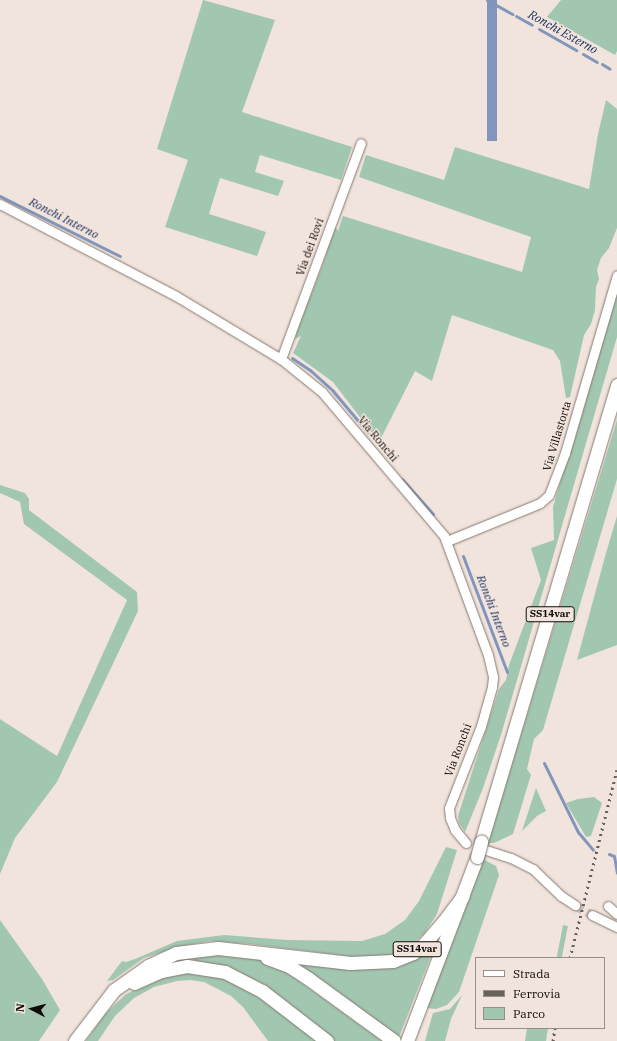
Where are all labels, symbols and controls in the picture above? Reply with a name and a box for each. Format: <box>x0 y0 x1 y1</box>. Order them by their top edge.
water label: Ronchi Esterno <box>526 7 600 57</box>
water label: Ronchi Interno <box>27 194 101 242</box>
street label: Via dei Rovi <box>293 216 327 278</box>
street label: Via Villastorta <box>540 399 574 473</box>
street label: Via Ronchi <box>355 413 401 465</box>
water label: Ronchi Interno <box>474 573 514 649</box>
road number: SS14var <box>525 606 575 622</box>
street label: Via Ronchi <box>442 722 474 778</box>
road number: SS14var <box>392 941 442 957</box>
legend <box>475 957 605 1029</box>
text: Strada <box>513 966 550 981</box>
text: Ferrovia <box>513 986 560 1001</box>
north arrow <box>12 989 52 1029</box>
text: N <box>13 1003 27 1013</box>
text: Parco <box>513 1006 545 1021</box>

